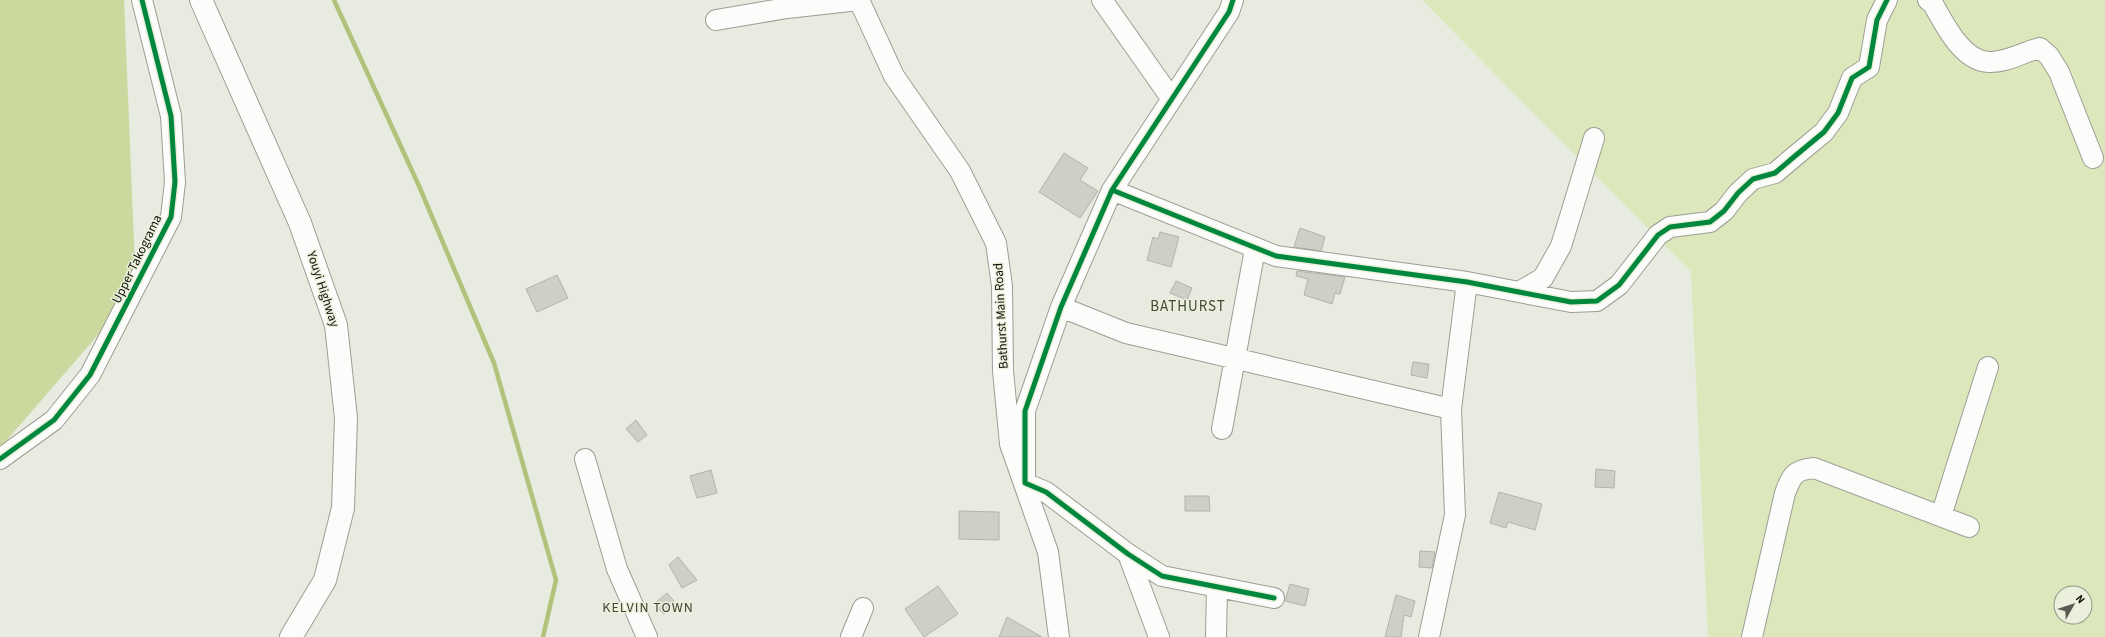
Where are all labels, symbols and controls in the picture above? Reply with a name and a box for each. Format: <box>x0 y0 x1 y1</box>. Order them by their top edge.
street label: Upper Takograma <box>108 212 166 306</box>
street label: Youyi Highway <box>302 248 344 329</box>
street label: Bathurst Main Road <box>989 263 1013 369</box>
district label: BATHURST <box>1150 296 1226 317</box>
north arrow <box>2053 585 2093 625</box>
text: N <box>2072 591 2089 607</box>
district label: KELVIN TOWN <box>602 598 694 618</box>

